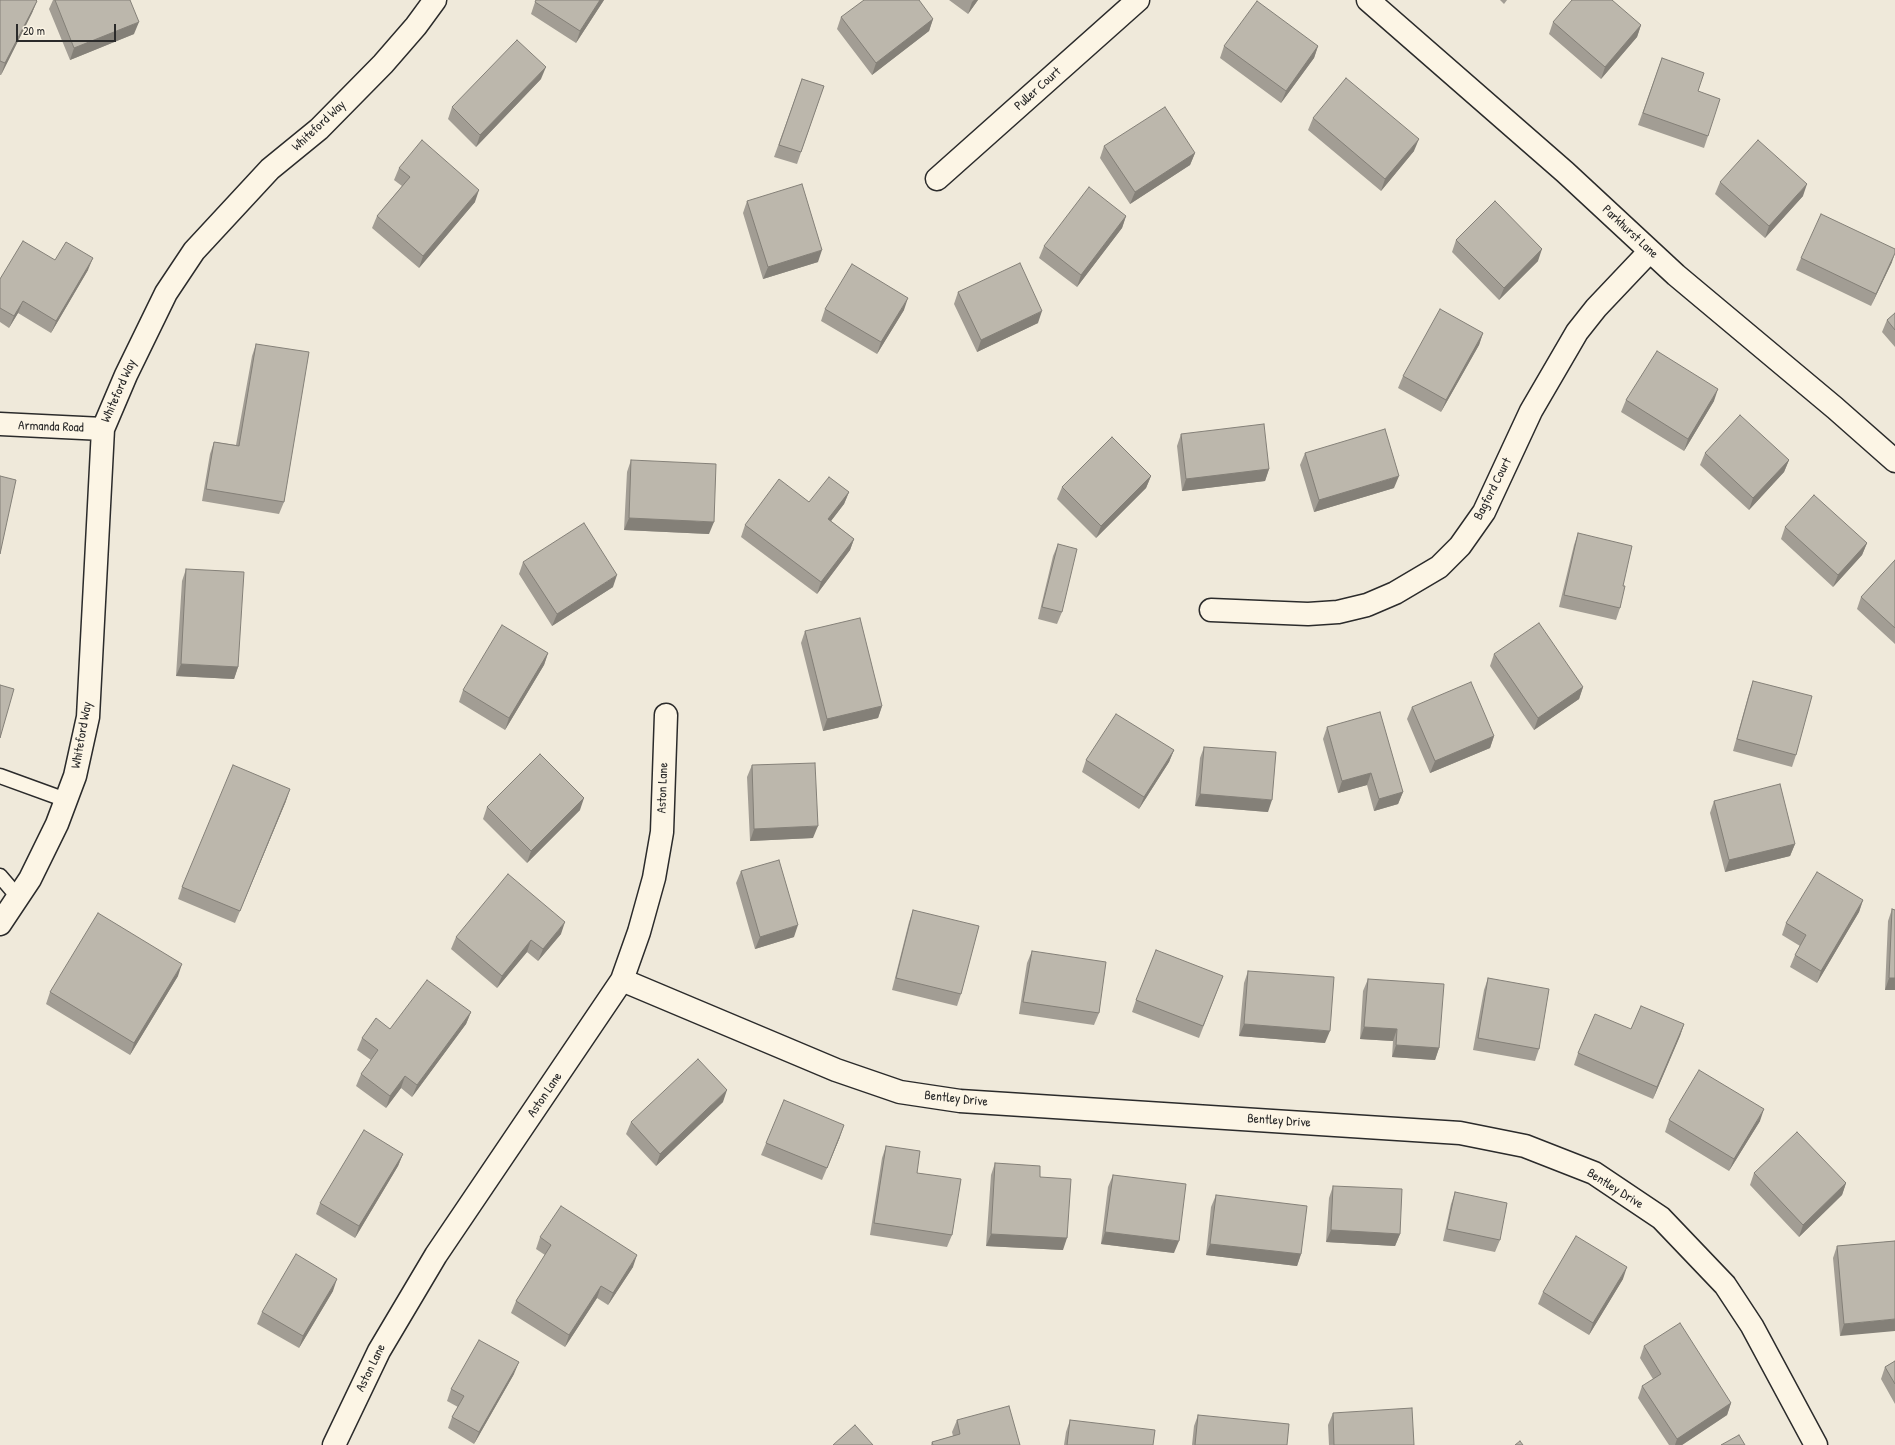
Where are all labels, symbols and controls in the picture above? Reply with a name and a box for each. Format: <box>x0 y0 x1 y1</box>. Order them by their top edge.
scale bar <box>18 16 118 42</box>
text: 20 m <box>23 22 45 39</box>
street label: Puller Court <box>1012 64 1064 114</box>
street label: Whiteford Way <box>289 97 349 155</box>
street label: Parkhurst Lane <box>1599 202 1661 262</box>
street label: Whiteford Way <box>98 357 140 425</box>
street label: Armanda Road <box>18 418 84 436</box>
street label: Bagford Court <box>1471 455 1515 523</box>
street label: Whiteford Way <box>68 700 96 770</box>
street label: Aston Lane <box>654 762 672 814</box>
street label: Aston Lane <box>524 1070 566 1120</box>
street label: Bentley Drive <box>924 1088 988 1110</box>
street label: Bentley Drive <box>1247 1111 1311 1131</box>
street label: Bentley Drive <box>1584 1166 1646 1212</box>
street label: Aston Lane <box>353 1342 389 1394</box>

